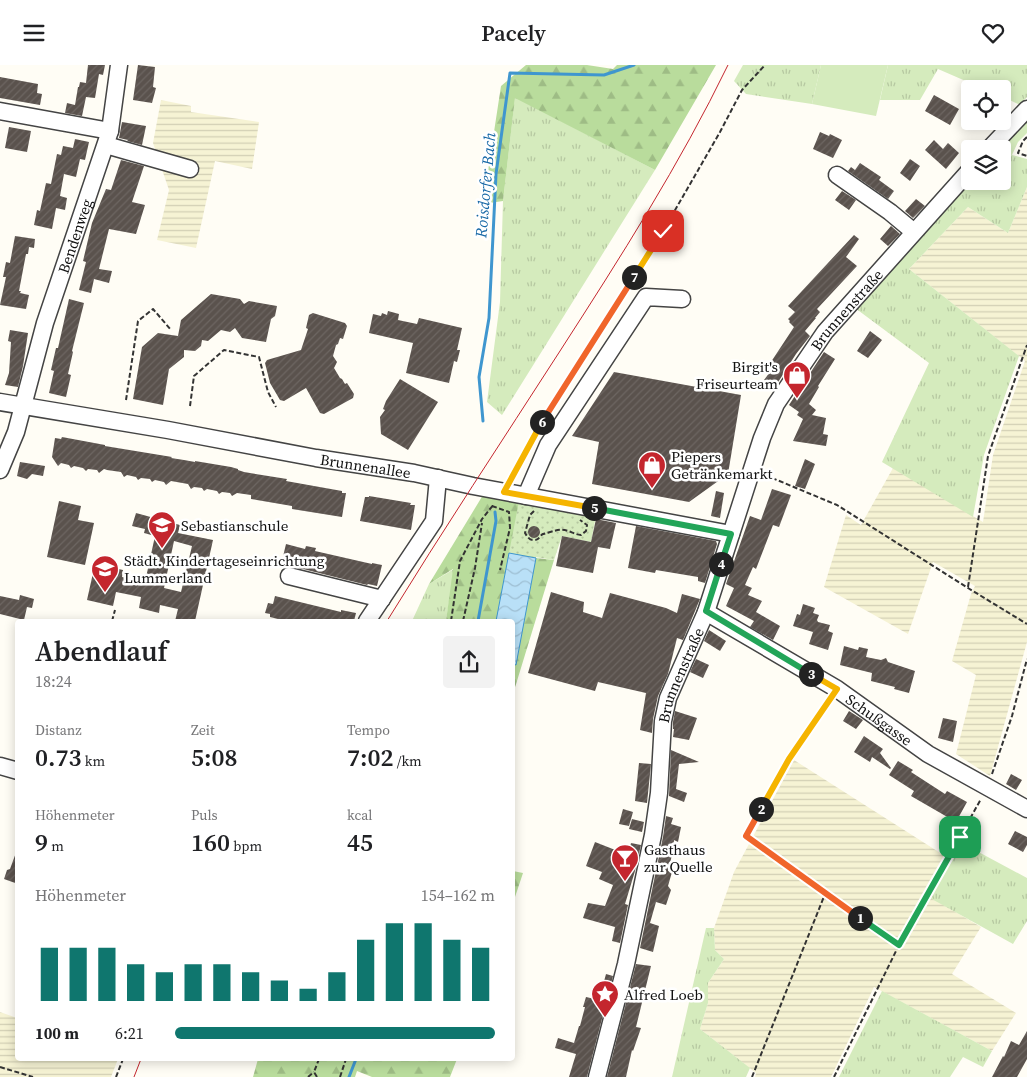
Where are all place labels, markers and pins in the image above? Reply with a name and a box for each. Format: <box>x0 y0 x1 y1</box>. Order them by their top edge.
pin <box>642 210 684 252</box>
pin: 7 <box>622 265 646 289</box>
place label: Birgit's Friseurteam <box>696 356 778 394</box>
shop icon: Birgit's Friseurteam <box>782 360 812 399</box>
pin: 6 <box>530 409 554 435</box>
place label: Piepers Getränkemarkt <box>671 446 773 484</box>
shop icon: Piepers Getränkemarkt <box>637 450 667 489</box>
pin: 5 <box>582 495 606 521</box>
school or university icon: Sebastianschule <box>147 510 177 549</box>
place label: Sebastianschule <box>181 515 289 536</box>
place label: Städt. Kindertageseinrichtung Lummerland <box>124 550 325 588</box>
pin: 4 <box>708 551 734 577</box>
school or university icon: Städt. Kindertageseinrichtung Lummerland <box>90 554 120 593</box>
pin: 3 <box>798 661 824 687</box>
pin: 2 <box>748 797 774 821</box>
pin <box>939 816 981 858</box>
place label: Gasthaus zur Quelle <box>644 839 713 877</box>
bar icon: Gasthaus zur Quelle <box>610 843 640 882</box>
pin: 1 <box>848 905 872 931</box>
place icon: Alfred Loeb <box>590 979 620 1018</box>
place label: Alfred Loeb <box>624 984 703 1005</box>

